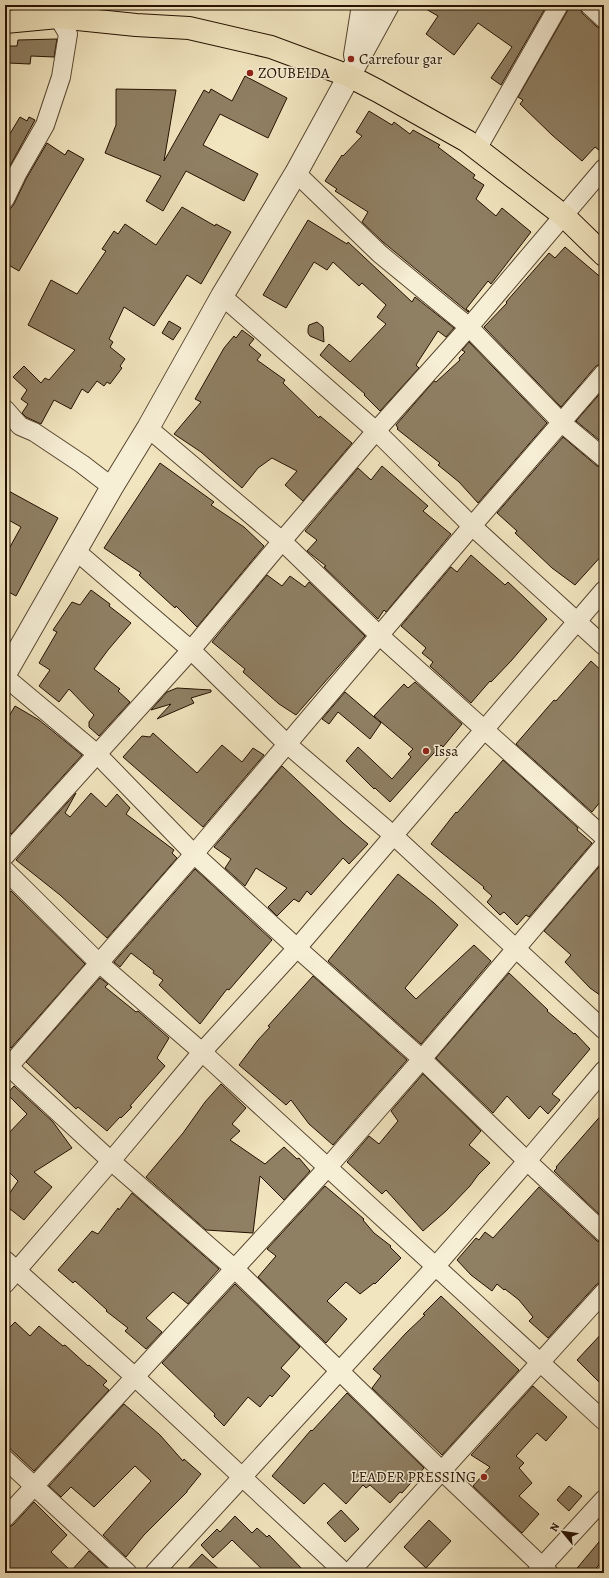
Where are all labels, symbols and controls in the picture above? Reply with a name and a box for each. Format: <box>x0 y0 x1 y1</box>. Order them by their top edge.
place label: Carrefour gar <box>359 49 443 69</box>
marker: Carrefour gar <box>346 54 356 64</box>
place label: ZOUBEIDA <box>258 63 330 83</box>
marker: ZOUBEIDA <box>245 68 255 78</box>
place label: Issa <box>434 741 458 761</box>
marker: Issa <box>421 746 431 756</box>
place label: LEADER PRESSING <box>351 1467 476 1487</box>
marker: LEADER PRESSING <box>479 1472 489 1482</box>
north arrow <box>543 1512 583 1552</box>
text: N <box>546 1520 563 1535</box>

